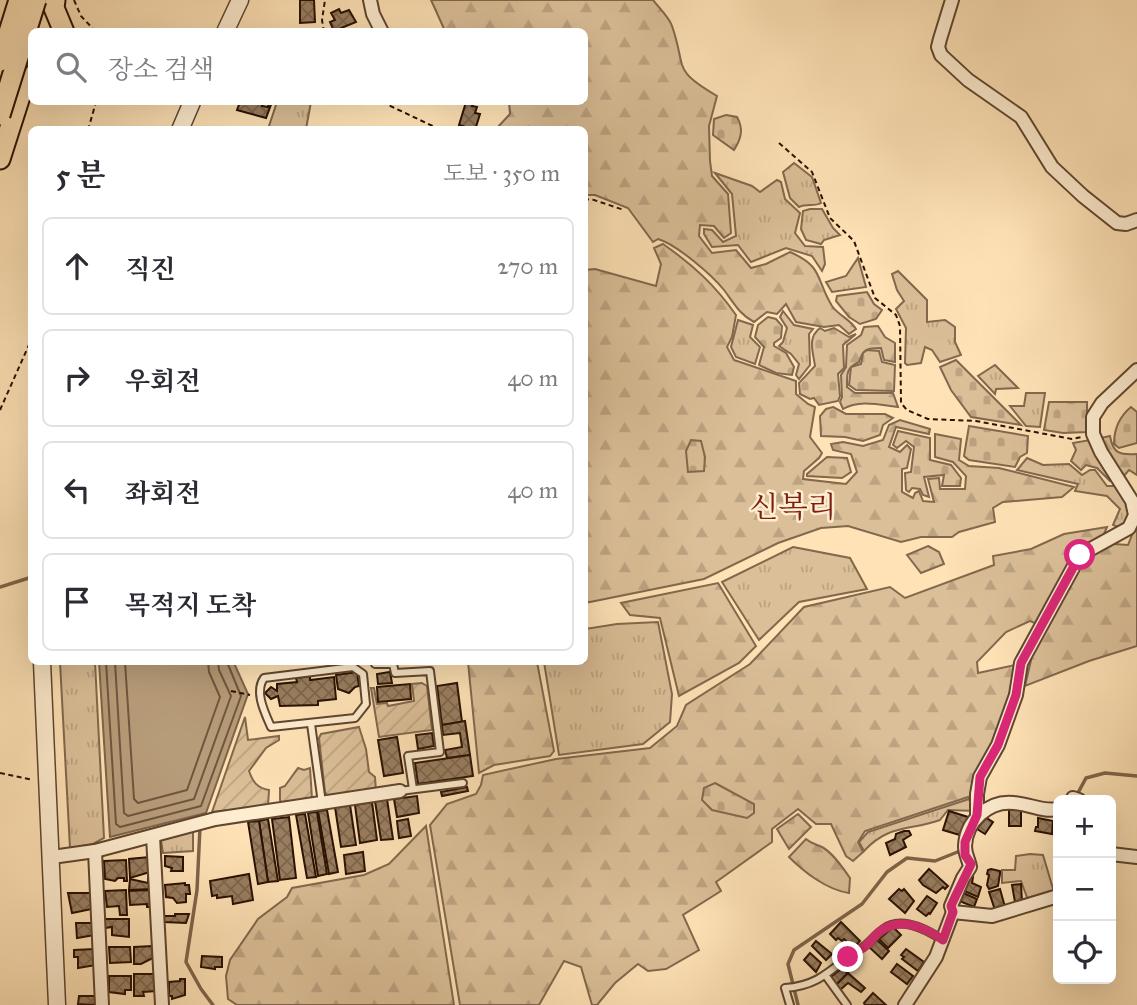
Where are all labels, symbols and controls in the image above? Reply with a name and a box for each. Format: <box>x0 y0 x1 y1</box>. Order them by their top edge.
search box <box>28 28 588 105</box>
icon: search <box>52 48 90 86</box>
text: 장소 검색 <box>108 53 214 85</box>
text: 5 분 <box>56 157 105 193</box>
text: 도보 · 350 m <box>443 159 560 187</box>
icon: ahead <box>58 247 96 285</box>
text: 270 m <box>497 252 558 280</box>
text: 직진 <box>125 253 175 285</box>
icon: right <box>58 359 96 397</box>
text: 40 m <box>508 364 558 392</box>
text: 우회전 <box>125 365 200 397</box>
icon: left <box>58 471 96 509</box>
text: 40 m <box>508 476 558 504</box>
text: 좌회전 <box>125 477 200 509</box>
district label: 신복리 <box>750 489 836 525</box>
route start <box>1064 539 1095 570</box>
icon: arrive <box>58 583 96 621</box>
text: 목적지 도착 <box>125 589 256 621</box>
map controls <box>1053 795 1116 984</box>
button: + <box>1053 795 1116 858</box>
button: − <box>1053 858 1116 921</box>
button: locate <box>1053 921 1116 984</box>
route end <box>832 941 863 972</box>

